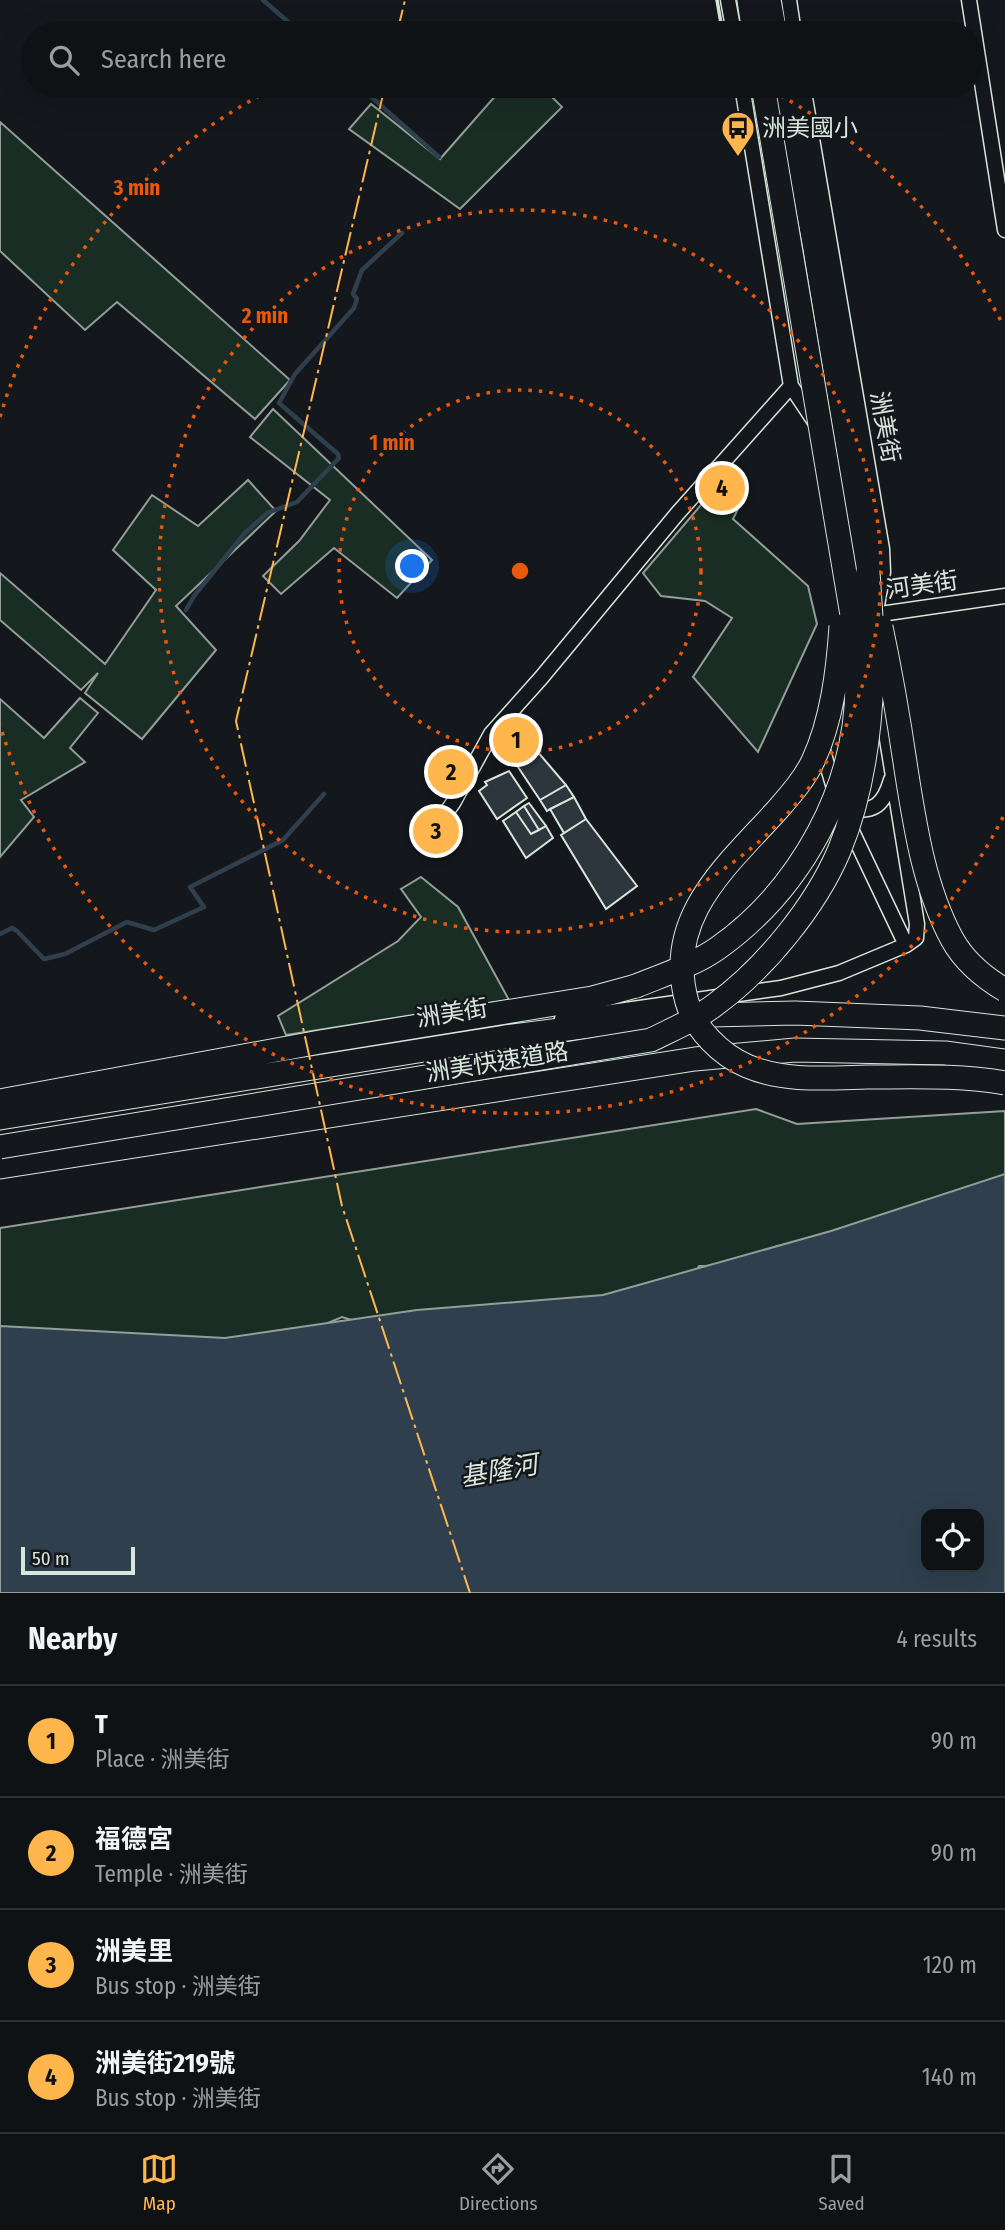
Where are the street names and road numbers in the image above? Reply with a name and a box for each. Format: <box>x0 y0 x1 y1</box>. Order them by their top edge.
street label: 洲美街 <box>865 389 905 465</box>
street label: 河美街 <box>884 566 960 604</box>
street label: 洲美街 <box>414 994 490 1032</box>
street label: 洲美快速道路 <box>424 1037 570 1087</box>

